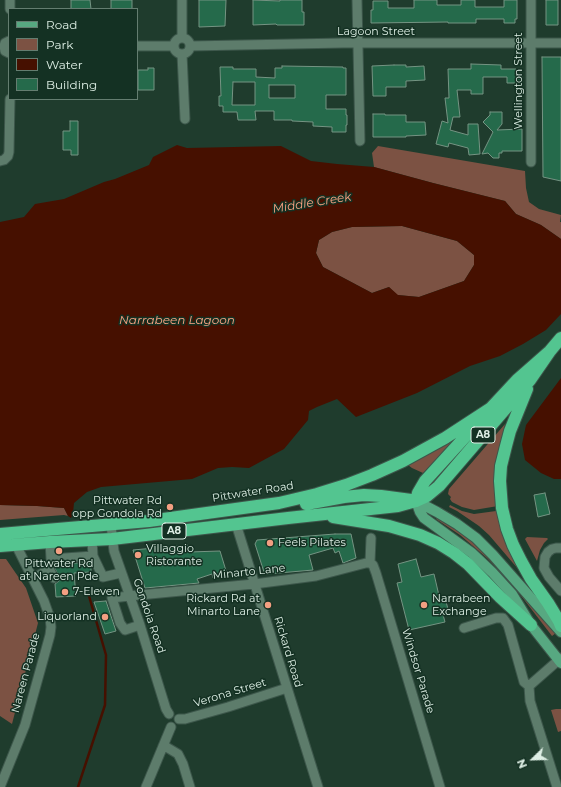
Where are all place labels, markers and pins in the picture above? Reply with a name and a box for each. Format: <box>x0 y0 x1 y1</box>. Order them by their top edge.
place label: Pittwater Rd opp Gondola Rd <box>72 494 162 520</box>
marker: Pittwater Rd opp Gondola Rd <box>165 502 175 512</box>
place label: Feels Pilates <box>278 536 346 550</box>
marker: Feels Pilates <box>265 538 275 548</box>
place label: Villaggio Ristorante <box>146 542 202 568</box>
marker: Pittwater Rd at Nareen Pde <box>54 546 64 556</box>
marker: Villaggio Ristorante <box>133 550 143 560</box>
place label: Pittwater Rd at Nareen Pde <box>19 557 99 583</box>
place label: 7-Eleven <box>73 585 120 599</box>
marker: 7-Eleven <box>60 587 70 597</box>
place label: Rickard Rd at Minarto Lane <box>186 592 260 618</box>
place label: Narrabeen Exchange <box>432 592 490 618</box>
marker: Rickard Rd at Minarto Lane <box>263 600 273 610</box>
marker: Narrabeen Exchange <box>419 600 429 610</box>
place label: Liquorland <box>37 610 97 624</box>
marker: Liquorland <box>100 612 110 622</box>

